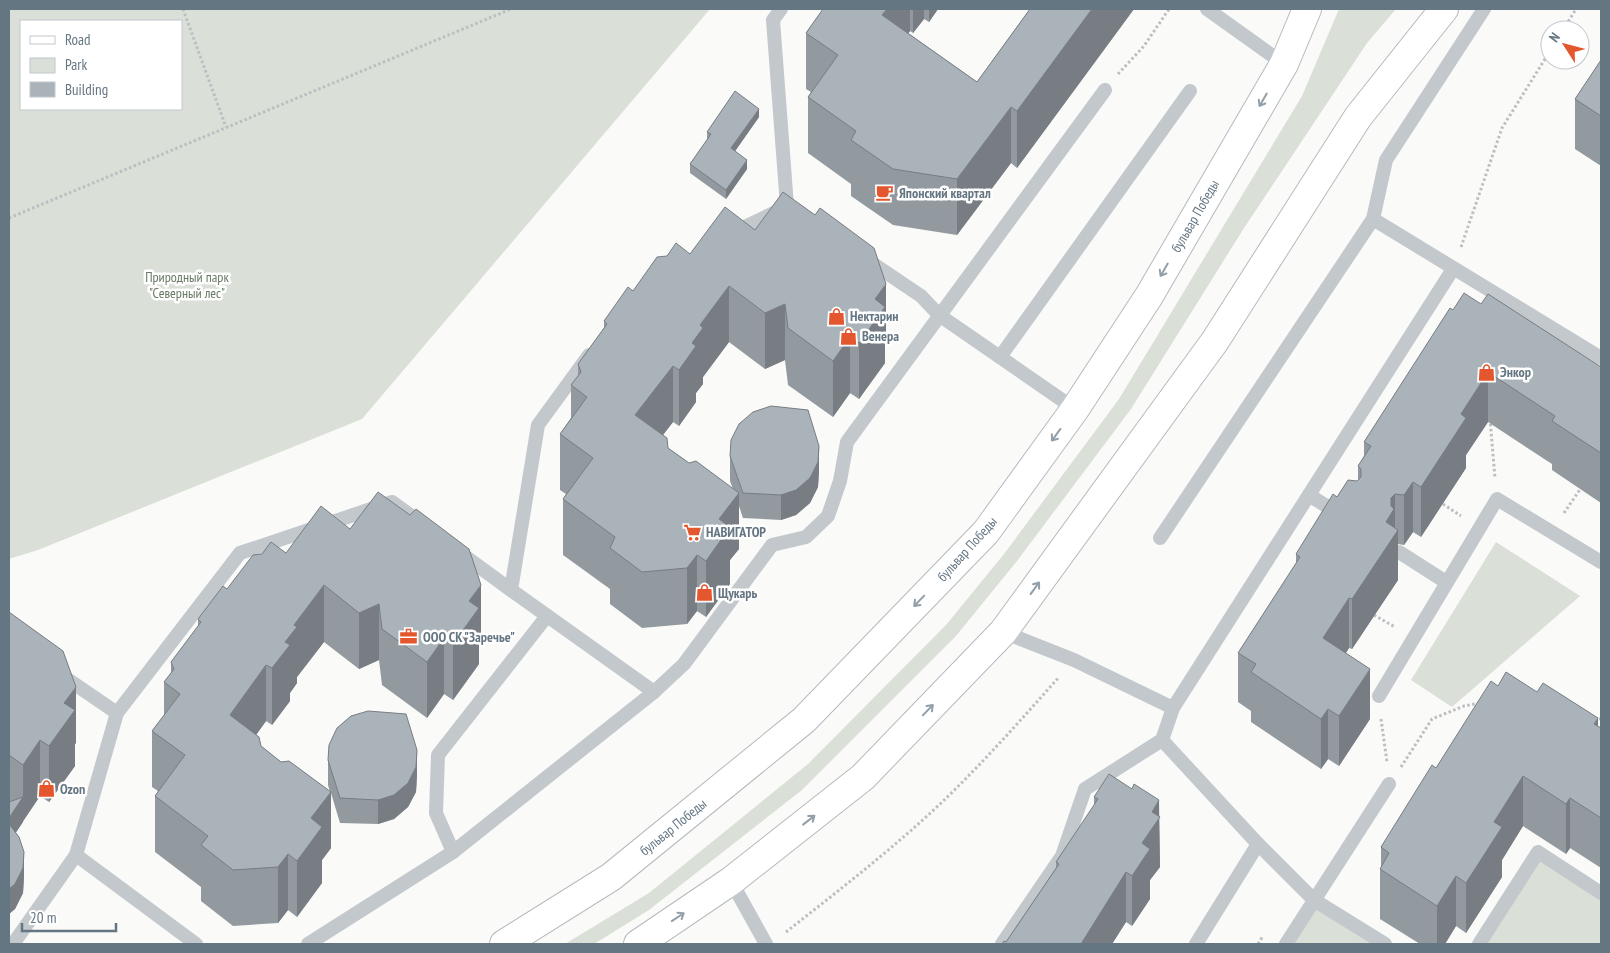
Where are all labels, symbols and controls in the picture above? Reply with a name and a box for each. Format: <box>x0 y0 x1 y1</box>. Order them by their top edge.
legend <box>20 20 182 110</box>
north arrow <box>1540 20 1590 70</box>
text: N <box>1545 29 1564 46</box>
text: Road <box>65 30 91 49</box>
text: Park <box>65 55 87 74</box>
text: Building <box>65 80 108 99</box>
one-way arrow <box>1258 92 1268 106</box>
street label: бульвар Победы <box>1167 176 1223 256</box>
cafe icon: Японский квартал <box>875 183 895 203</box>
place label: Японский квартал <box>899 184 991 202</box>
one-way arrow <box>1158 263 1168 277</box>
park label: Природный парк "Северный лес" <box>145 268 229 302</box>
shop icon: Нектарин <box>826 306 846 326</box>
place label: Нектарин <box>850 307 899 325</box>
shop icon: Венера <box>838 326 858 346</box>
place label: Венера <box>862 327 899 345</box>
shop icon: Энкор <box>1476 362 1496 382</box>
place label: Энкор <box>1500 363 1531 381</box>
one-way arrow <box>1050 428 1061 441</box>
street label: бульвар Победы <box>933 513 1001 585</box>
supermarket icon: НАВИГАТОР <box>682 522 702 542</box>
place label: НАВИГАТОР <box>706 523 766 541</box>
one-way arrow <box>1030 581 1040 595</box>
shop icon: Щукарь <box>694 583 714 603</box>
place label: Щукарь <box>718 584 758 602</box>
one-way arrow <box>913 595 925 607</box>
office icon: ООО СК "Заречье" <box>399 627 419 647</box>
place label: ООО СК "Заречье" <box>423 628 515 646</box>
one-way arrow <box>922 704 934 716</box>
shop icon: Ozon <box>36 779 56 799</box>
place label: Ozon <box>60 780 85 798</box>
street label: бульвар Победы <box>636 795 710 859</box>
one-way arrow <box>802 814 815 825</box>
scale bar <box>22 900 116 932</box>
text: 20 m <box>30 908 56 927</box>
one-way arrow <box>671 912 685 922</box>

